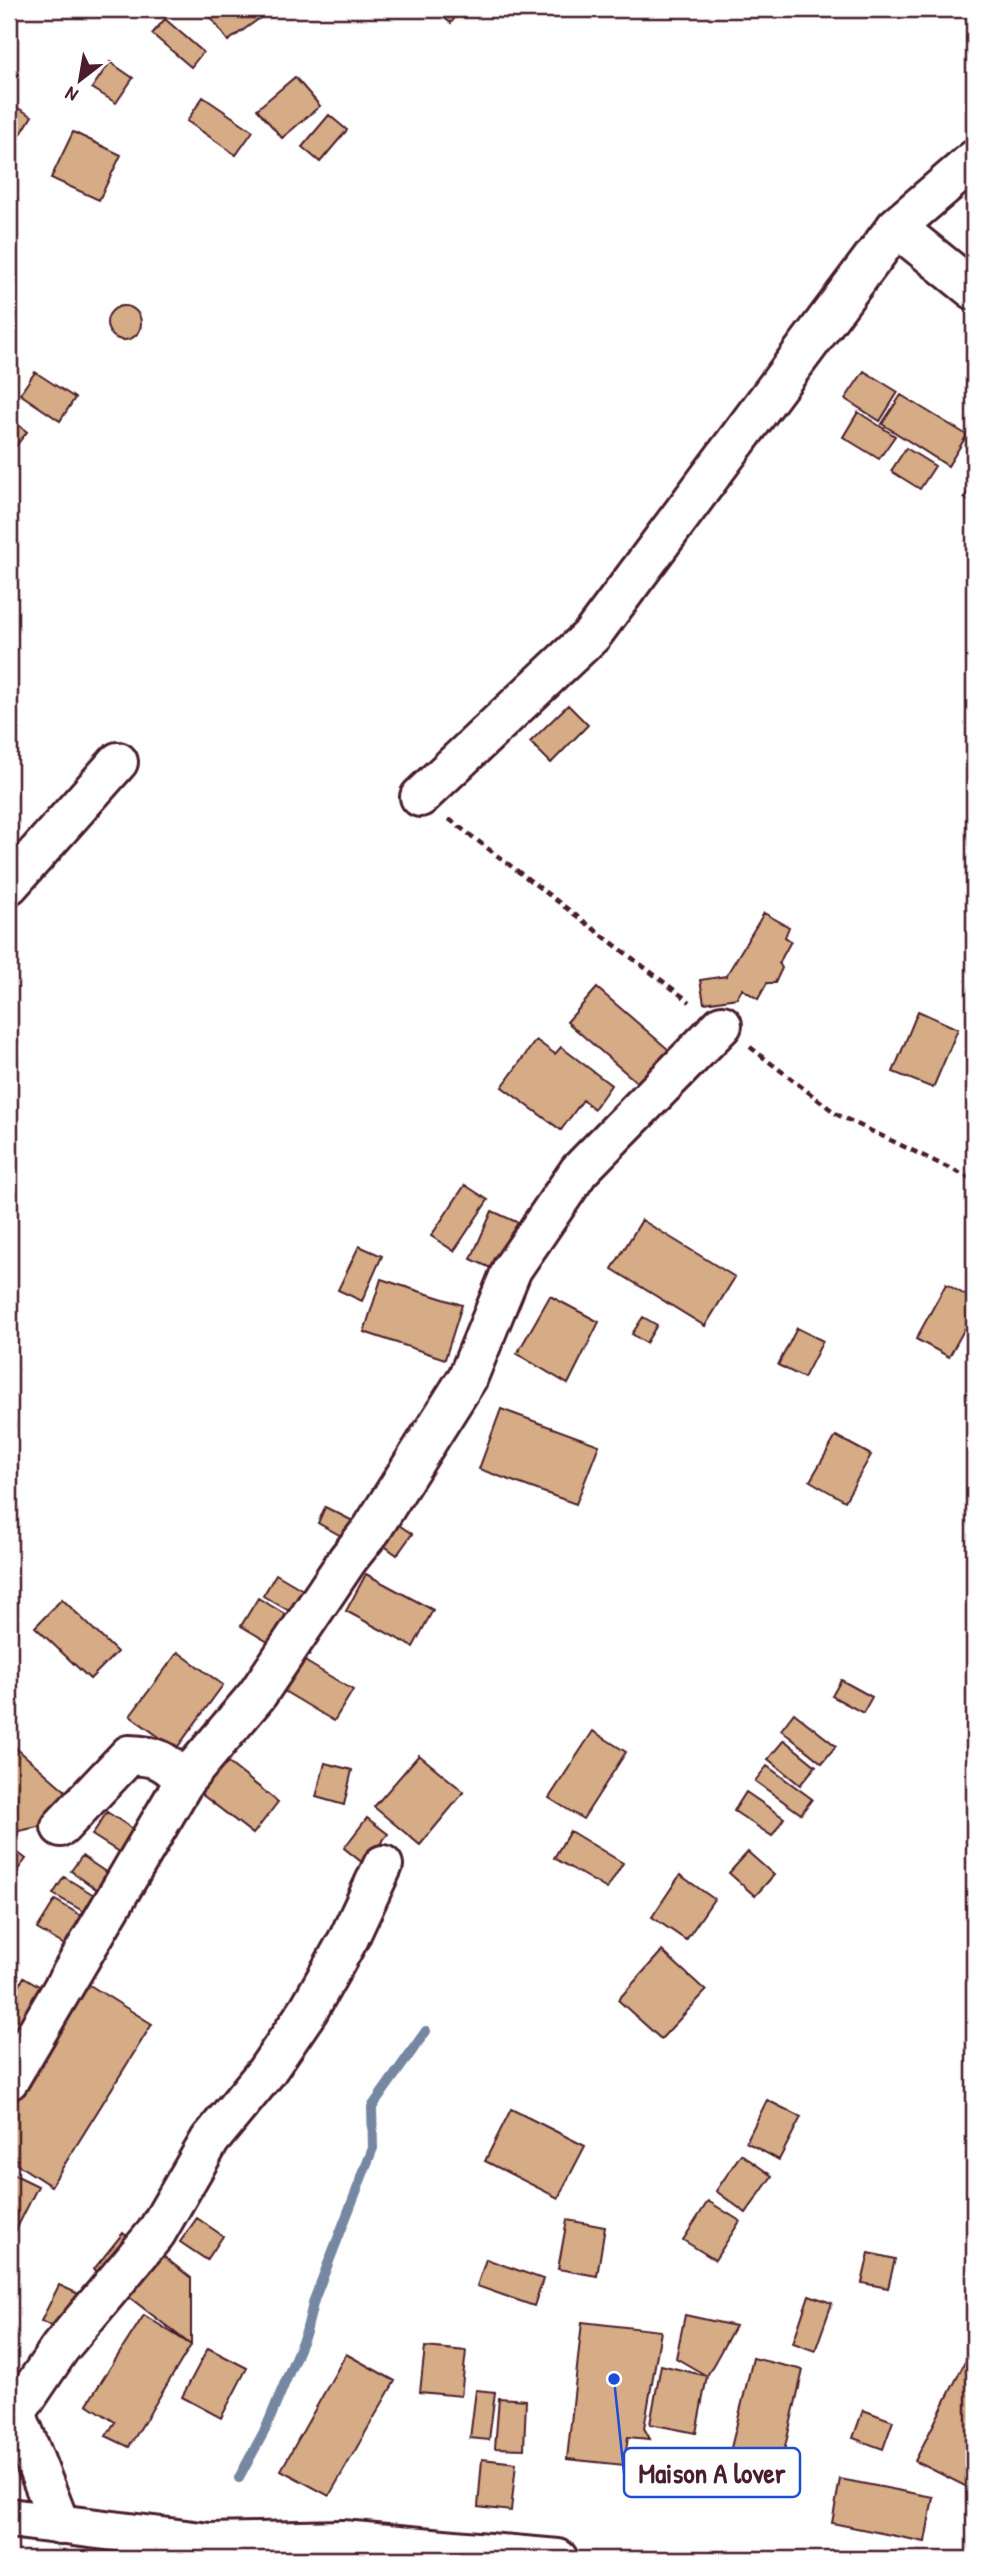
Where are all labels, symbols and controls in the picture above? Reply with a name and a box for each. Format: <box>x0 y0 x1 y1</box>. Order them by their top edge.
north arrow <box>46 46 116 116</box>
text: N <box>60 81 82 108</box>
callout: Maison A lover <box>624 2448 800 2497</box>
text: Maison A lover <box>638 2454 786 2492</box>

